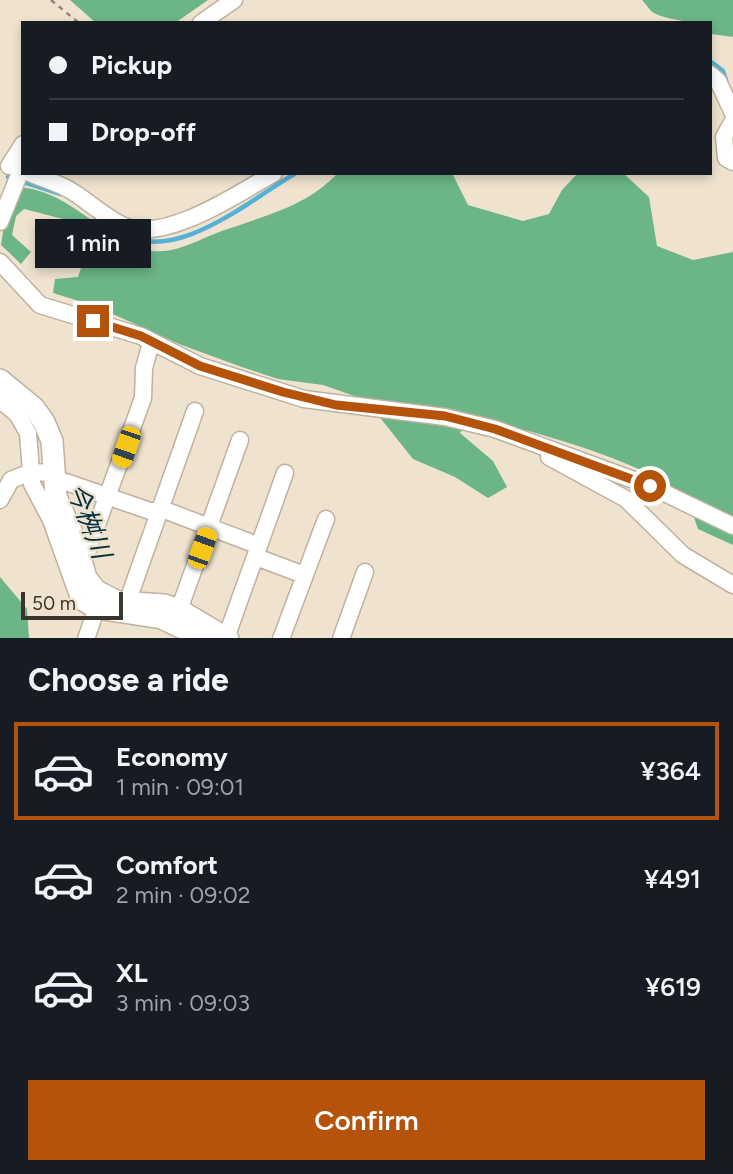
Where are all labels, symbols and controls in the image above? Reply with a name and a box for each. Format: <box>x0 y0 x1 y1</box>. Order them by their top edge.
text: Pickup <box>91 49 172 81</box>
text: Drop-off <box>91 116 196 148</box>
callout: 1 min <box>35 219 151 268</box>
text: 1 min <box>66 229 120 257</box>
route end <box>77 305 109 337</box>
car <box>110 424 143 470</box>
route start <box>634 470 666 502</box>
water label: 今桝川 <box>60 479 119 566</box>
car <box>185 525 220 571</box>
scale bar <box>21 590 122 621</box>
text: 50 m <box>32 592 76 615</box>
text: Choose a ride <box>28 661 229 699</box>
icon: car <box>32 740 95 803</box>
text: Economy <box>116 741 228 773</box>
text: ¥364 <box>640 755 701 787</box>
text: 1 min · 09:01 <box>116 773 244 801</box>
icon: car <box>32 848 95 911</box>
text: Comfort <box>116 849 218 881</box>
text: ¥491 <box>644 863 701 895</box>
text: 2 min · 09:02 <box>116 881 251 909</box>
icon: car <box>32 956 95 1019</box>
text: XL <box>116 957 148 989</box>
text: ¥619 <box>645 971 701 1003</box>
text: 3 min · 09:03 <box>116 989 250 1017</box>
button: Confirm <box>28 1080 705 1160</box>

